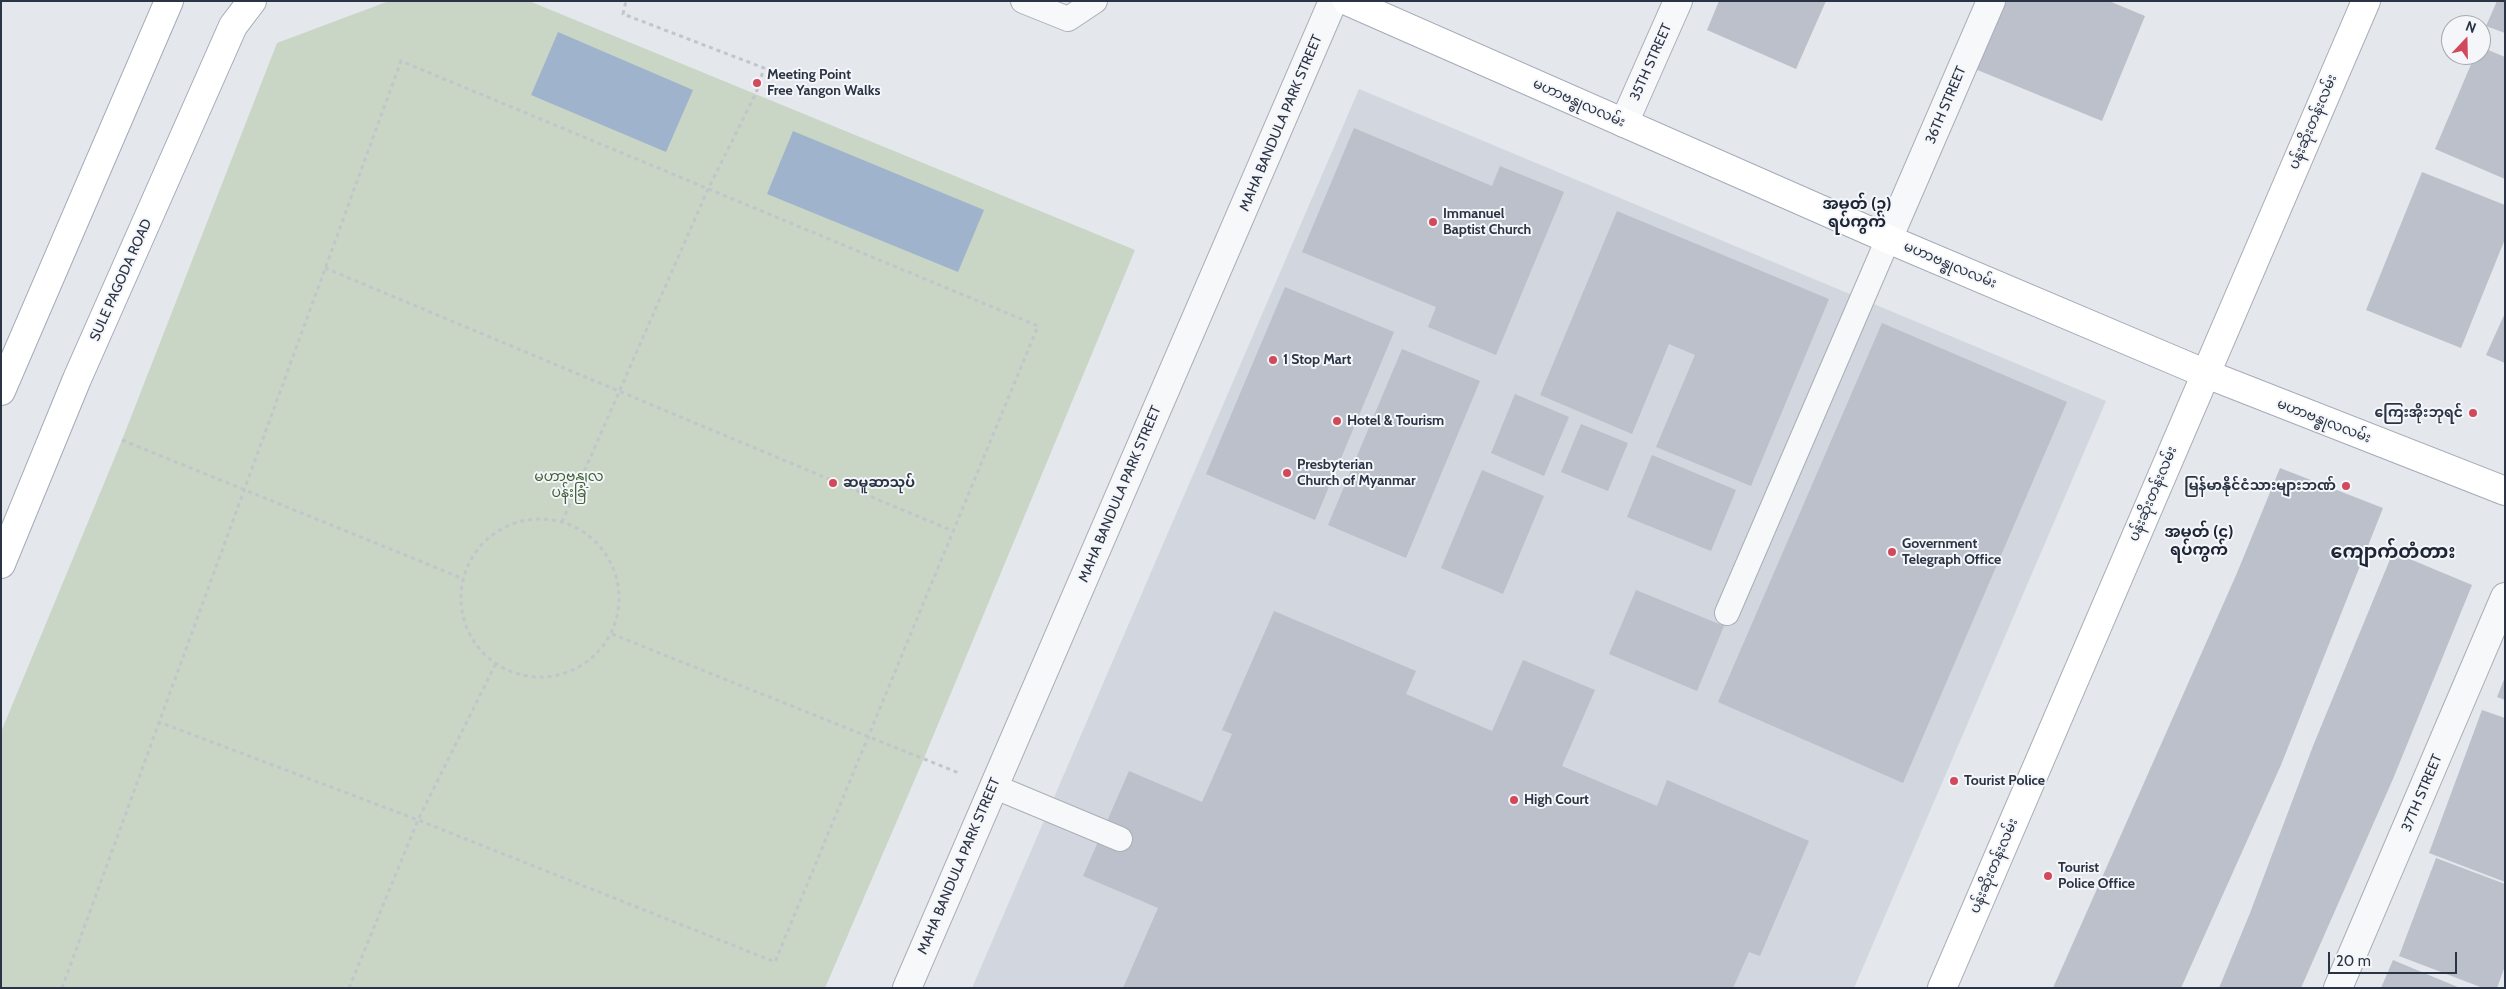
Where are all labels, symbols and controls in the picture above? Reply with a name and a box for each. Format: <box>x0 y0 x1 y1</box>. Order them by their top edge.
north arrow <box>2441 15 2491 65</box>
text: N <box>2463 17 2479 37</box>
street label: 35TH STREET <box>1627 21 1675 103</box>
street label: MAHA BANDULA PARK STREET <box>1236 32 1326 214</box>
street label: 36TH STREET <box>1922 64 1970 146</box>
place label: Meeting Point Free Yangon Walks <box>767 67 880 100</box>
street label: ပန်းဆိုးတန်းလမ်း <box>2285 72 2341 172</box>
street label: မဟာဗန္ဓုလလမ်း <box>1530 75 1628 131</box>
marker: Meeting Point Free Yangon Walks <box>751 77 763 89</box>
district label: အမှတ် (၃) ရပ်ကွက် <box>1822 194 1892 232</box>
place label: Immanuel Baptist Church <box>1443 206 1531 238</box>
street label: SULE PAGODA ROAD <box>86 216 156 344</box>
marker: Immanuel Baptist Church <box>1427 216 1439 228</box>
street label: မဟာဗန္ဓုလလမ်း <box>1901 238 1999 292</box>
place label: 1 Stop Mart <box>1283 352 1351 368</box>
marker: 1 Stop Mart <box>1267 354 1279 366</box>
street label: မဟာဗန္ဓုလလမ်း <box>2275 395 2373 447</box>
street label: MAHA BANDULA PARK STREET <box>1075 403 1165 585</box>
place label: ကြေးအိုးဘုရင် <box>2374 405 2463 421</box>
marker: ကြေးအိုးဘုရင် <box>2467 407 2479 419</box>
place label: Hotel & Tourism <box>1347 413 1444 429</box>
marker: Hotel & Tourism <box>1331 415 1343 427</box>
street label: ပန်းဆိုးတန်းလမ်း <box>2125 444 2181 544</box>
place label: Presbyterian Church of Myanmar <box>1297 457 1416 490</box>
marker: Presbyterian Church of Myanmar <box>1281 467 1293 479</box>
park label: မဟာဗန္ဓုလ ပန်းခြံ <box>534 469 604 502</box>
place label: ဆမူဆာသုပ် <box>843 475 915 491</box>
marker: ဆမူဆာသုပ် <box>827 477 839 489</box>
place label: မြန်မာနိုင်ငံသားများဘဏ် <box>2184 478 2336 494</box>
marker: မြန်မာနိုင်ငံသားများဘဏ် <box>2340 480 2352 492</box>
district label: အမှတ် (၄) ရပ်ကွက် <box>2164 522 2234 560</box>
place label: Government Telegraph Office <box>1902 536 2001 568</box>
district label: ကျောက်တံတား <box>2330 541 2456 563</box>
marker: Government Telegraph Office <box>1886 546 1898 558</box>
street label: 37TH STREET <box>2398 752 2446 834</box>
place label: Tourist Police <box>1964 773 2045 789</box>
street label: MAHA BANDULA PARK STREET <box>914 775 1004 957</box>
marker: Tourist Police <box>1948 775 1960 787</box>
place label: High Court <box>1524 792 1589 808</box>
marker: High Court <box>1508 794 1520 806</box>
street label: ပန်းဆိုးတန်းလမ်း <box>1966 816 2022 916</box>
place label: Tourist Police Office <box>2058 860 2135 892</box>
marker: Tourist Police Office <box>2042 870 2054 882</box>
scale bar <box>2331 942 2460 974</box>
text: 20 m <box>2336 952 2371 970</box>

